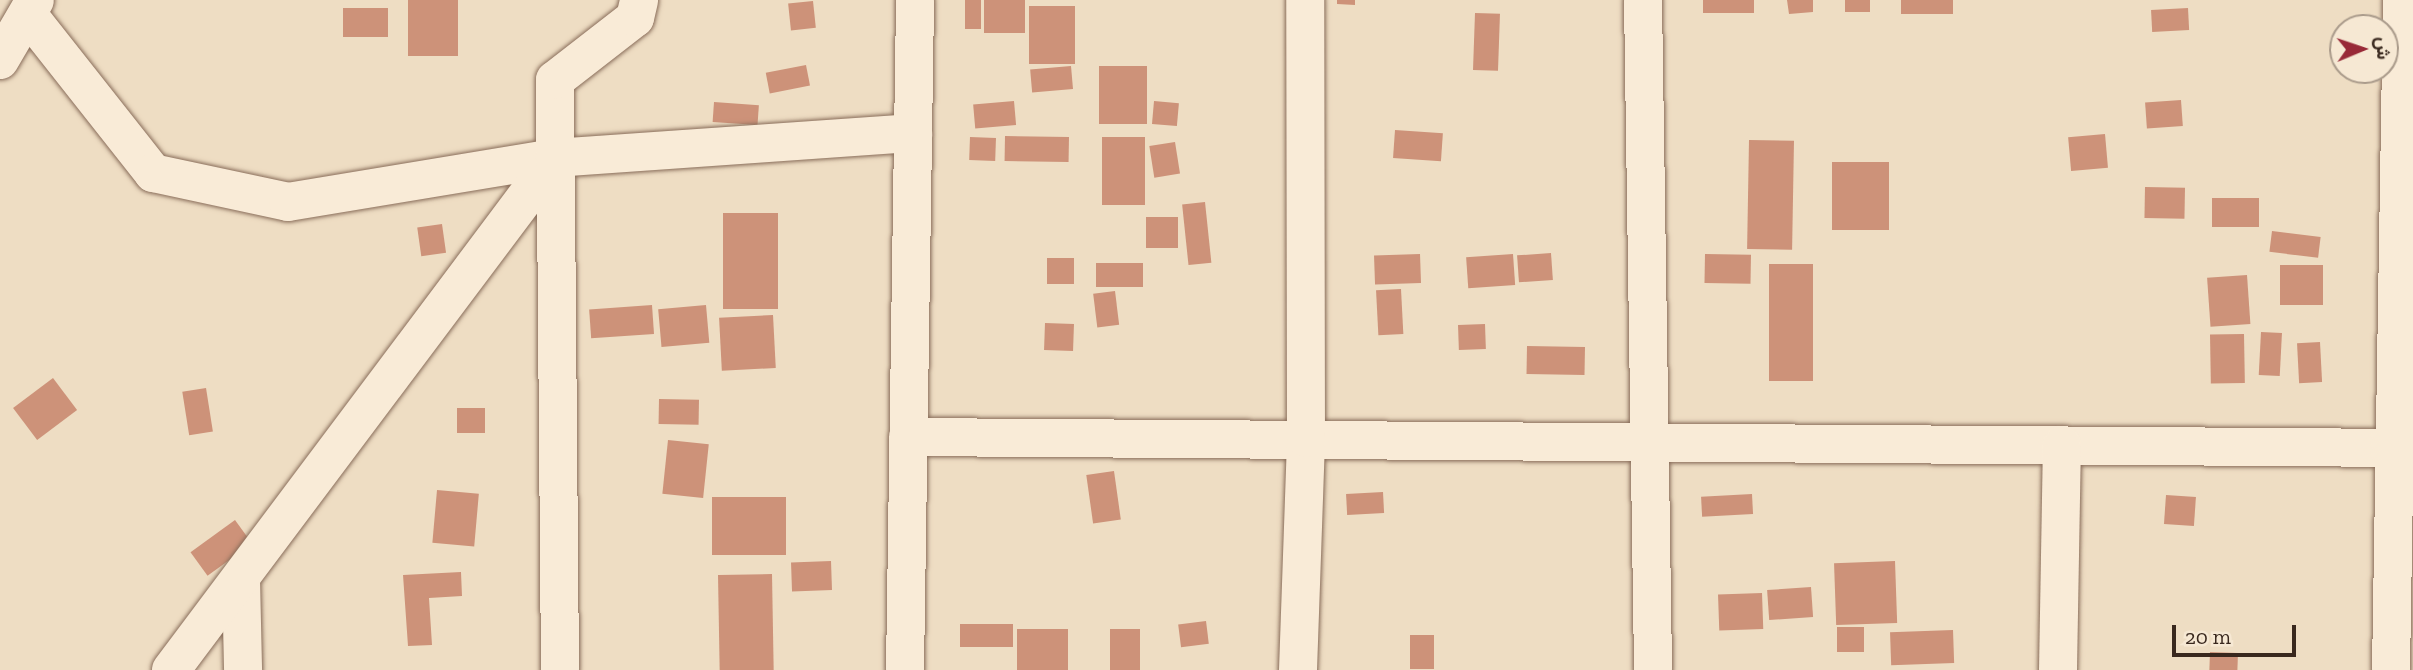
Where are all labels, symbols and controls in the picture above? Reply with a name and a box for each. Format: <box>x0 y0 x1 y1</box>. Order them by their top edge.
north arrow <box>2329 14 2399 84</box>
text: ش <box>2372 37 2395 60</box>
scale bar <box>2175 610 2299 654</box>
text: 20 m <box>2185 624 2231 649</box>

